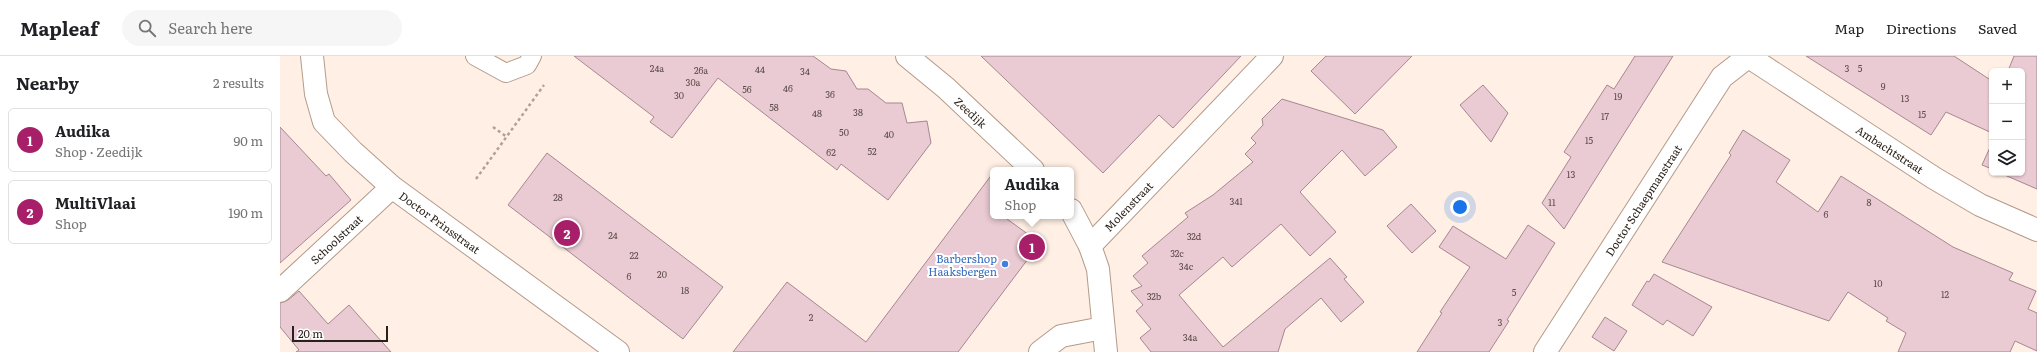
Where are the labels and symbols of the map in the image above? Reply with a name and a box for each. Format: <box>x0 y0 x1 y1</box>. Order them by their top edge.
house number: 24a <box>650 61 664 75</box>
house number: 3 <box>1845 61 1850 75</box>
house number: 5 <box>1858 61 1863 75</box>
house number: 44 <box>755 62 765 76</box>
house number: 26a <box>694 63 708 77</box>
house number: 34 <box>800 64 810 78</box>
house number: 30a <box>686 75 701 89</box>
house number: 9 <box>1881 79 1886 93</box>
house number: 46 <box>783 81 793 95</box>
house number: 56 <box>742 82 752 96</box>
house number: 36 <box>825 87 835 101</box>
house number: 30 <box>674 88 684 102</box>
house number: 19 <box>1614 89 1622 103</box>
house number: 13 <box>1901 91 1909 105</box>
street label: Zeedijk <box>951 93 991 131</box>
house number: 58 <box>769 100 779 114</box>
house number: 38 <box>853 105 863 119</box>
house number: 48 <box>812 106 822 120</box>
house number: 15 <box>1918 107 1927 121</box>
house number: 17 <box>1601 109 1609 123</box>
street label: Ambachtstraat <box>1853 121 1927 177</box>
house number: 50 <box>839 125 849 139</box>
house number: 40 <box>884 127 894 141</box>
house number: 15 <box>1585 133 1594 147</box>
street label: Doctor Schaepmanstraat <box>1601 141 1685 259</box>
house number: 52 <box>867 144 877 158</box>
house number: 62 <box>826 145 836 159</box>
house number: 13 <box>1567 167 1575 181</box>
street label: Molenstraat <box>1100 177 1156 234</box>
street label: Doctor Prinsstraat <box>396 187 484 257</box>
house number: 28 <box>553 190 563 204</box>
house number: 34l <box>1230 194 1242 208</box>
house number: 11 <box>1548 195 1556 209</box>
house number: 8 <box>1867 195 1872 209</box>
your location <box>1450 197 1470 217</box>
house number: 6 <box>1824 207 1829 221</box>
street label: Schoolstraat <box>306 210 366 267</box>
pin: 2 <box>554 218 580 248</box>
house number: 24 <box>608 228 618 242</box>
house number: 32d <box>1187 229 1202 243</box>
pin: 1 <box>1019 232 1045 262</box>
house number: 32c <box>1170 246 1184 260</box>
house number: 22 <box>629 248 639 262</box>
place label: Barbershop Haaksbergen <box>928 250 997 279</box>
marker: Barbershop Haaksbergen <box>1000 259 1010 269</box>
house number: 34c <box>1179 259 1194 273</box>
house number: 20 <box>657 267 667 281</box>
house number: 6 <box>627 269 632 283</box>
house number: 10 <box>1874 276 1882 290</box>
house number: 18 <box>681 283 689 297</box>
house number: 5 <box>1512 285 1517 299</box>
house number: 12 <box>1941 287 1950 301</box>
house number: 32b <box>1147 289 1162 303</box>
house number: 2 <box>809 310 814 324</box>
house number: 3 <box>1498 315 1503 329</box>
scale bar <box>292 324 388 343</box>
house number: 34a <box>1183 330 1197 344</box>

